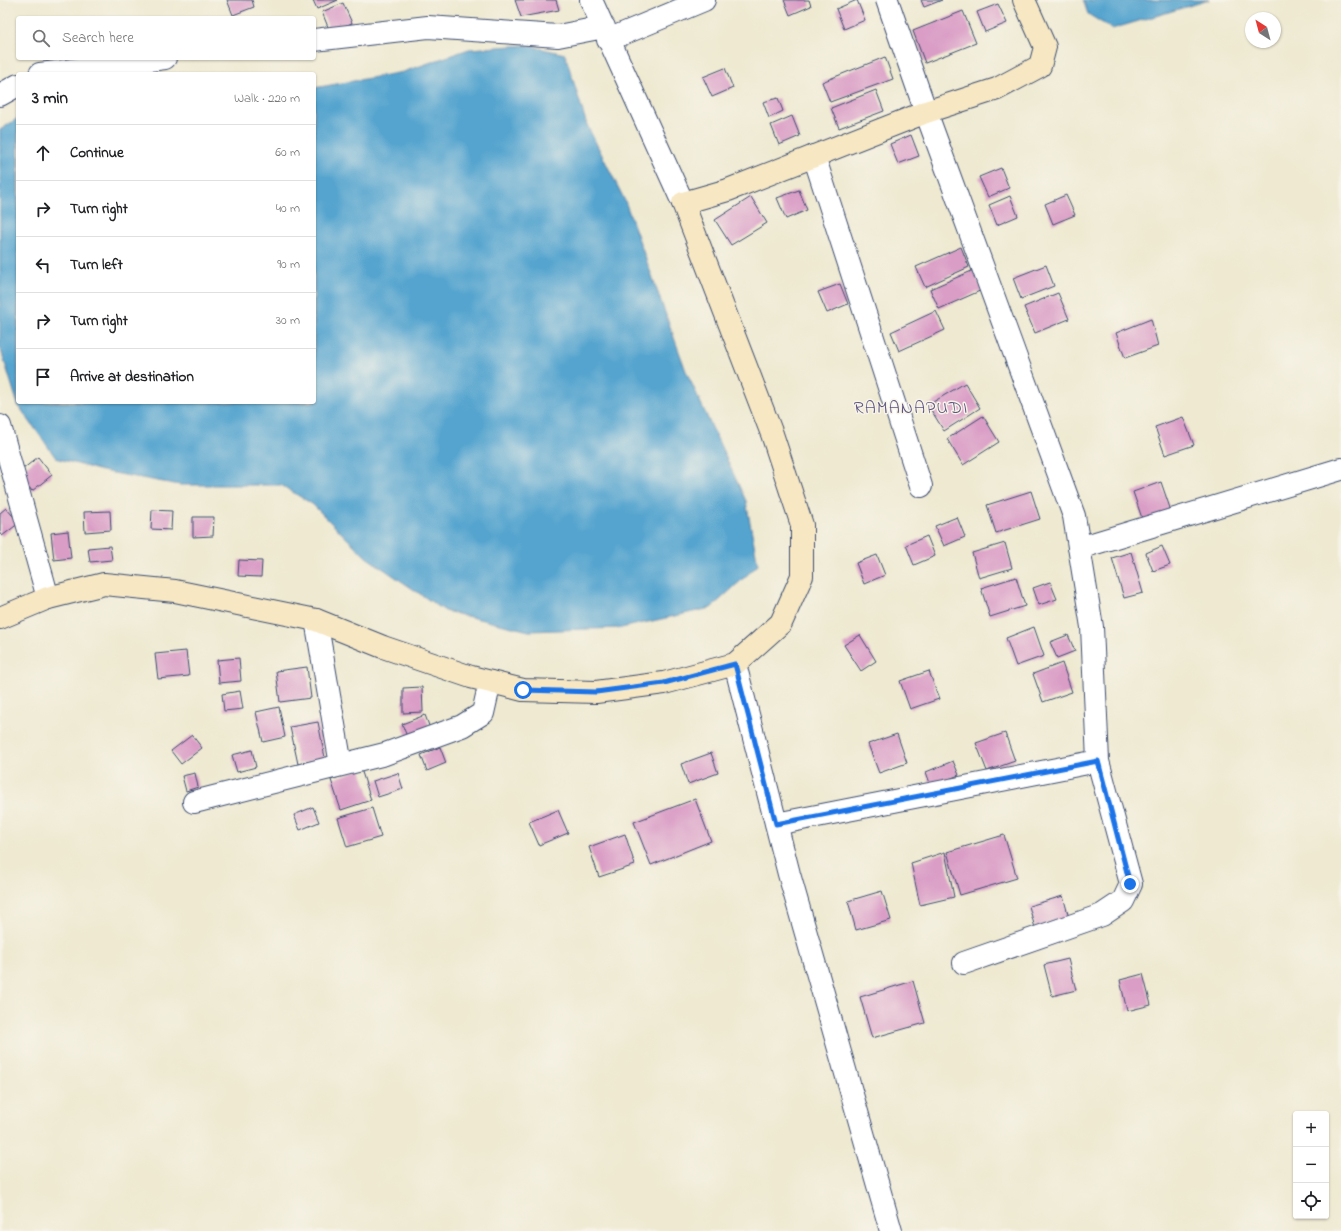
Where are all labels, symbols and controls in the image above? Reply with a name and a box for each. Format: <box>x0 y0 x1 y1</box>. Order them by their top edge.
north arrow <box>1245 12 1281 48</box>
search box <box>16 16 316 60</box>
icon: search <box>30 27 52 49</box>
text: Search here <box>62 27 134 49</box>
text: 3 min <box>32 86 68 111</box>
text: Walk · 220 m <box>234 89 300 108</box>
icon: ahead <box>32 142 54 164</box>
text: Continue <box>70 142 124 164</box>
text: 60 m <box>275 143 300 162</box>
icon: right <box>32 198 54 220</box>
text: Turn right <box>70 198 128 220</box>
text: 40 m <box>276 199 300 218</box>
icon: left <box>32 254 54 276</box>
text: Turn left <box>70 254 123 276</box>
text: 90 m <box>277 255 300 274</box>
icon: right <box>32 310 54 332</box>
text: Turn right <box>70 310 128 332</box>
text: 30 m <box>276 311 300 330</box>
icon: arrive <box>32 366 54 388</box>
text: Arrive at destination <box>70 366 194 388</box>
district label: RAMANAPUDI <box>854 396 968 422</box>
route start <box>514 681 532 699</box>
route end <box>1121 875 1139 893</box>
map controls <box>1293 1111 1329 1219</box>
button: + <box>1293 1111 1329 1147</box>
button: − <box>1293 1147 1329 1183</box>
button: locate <box>1293 1183 1329 1219</box>

